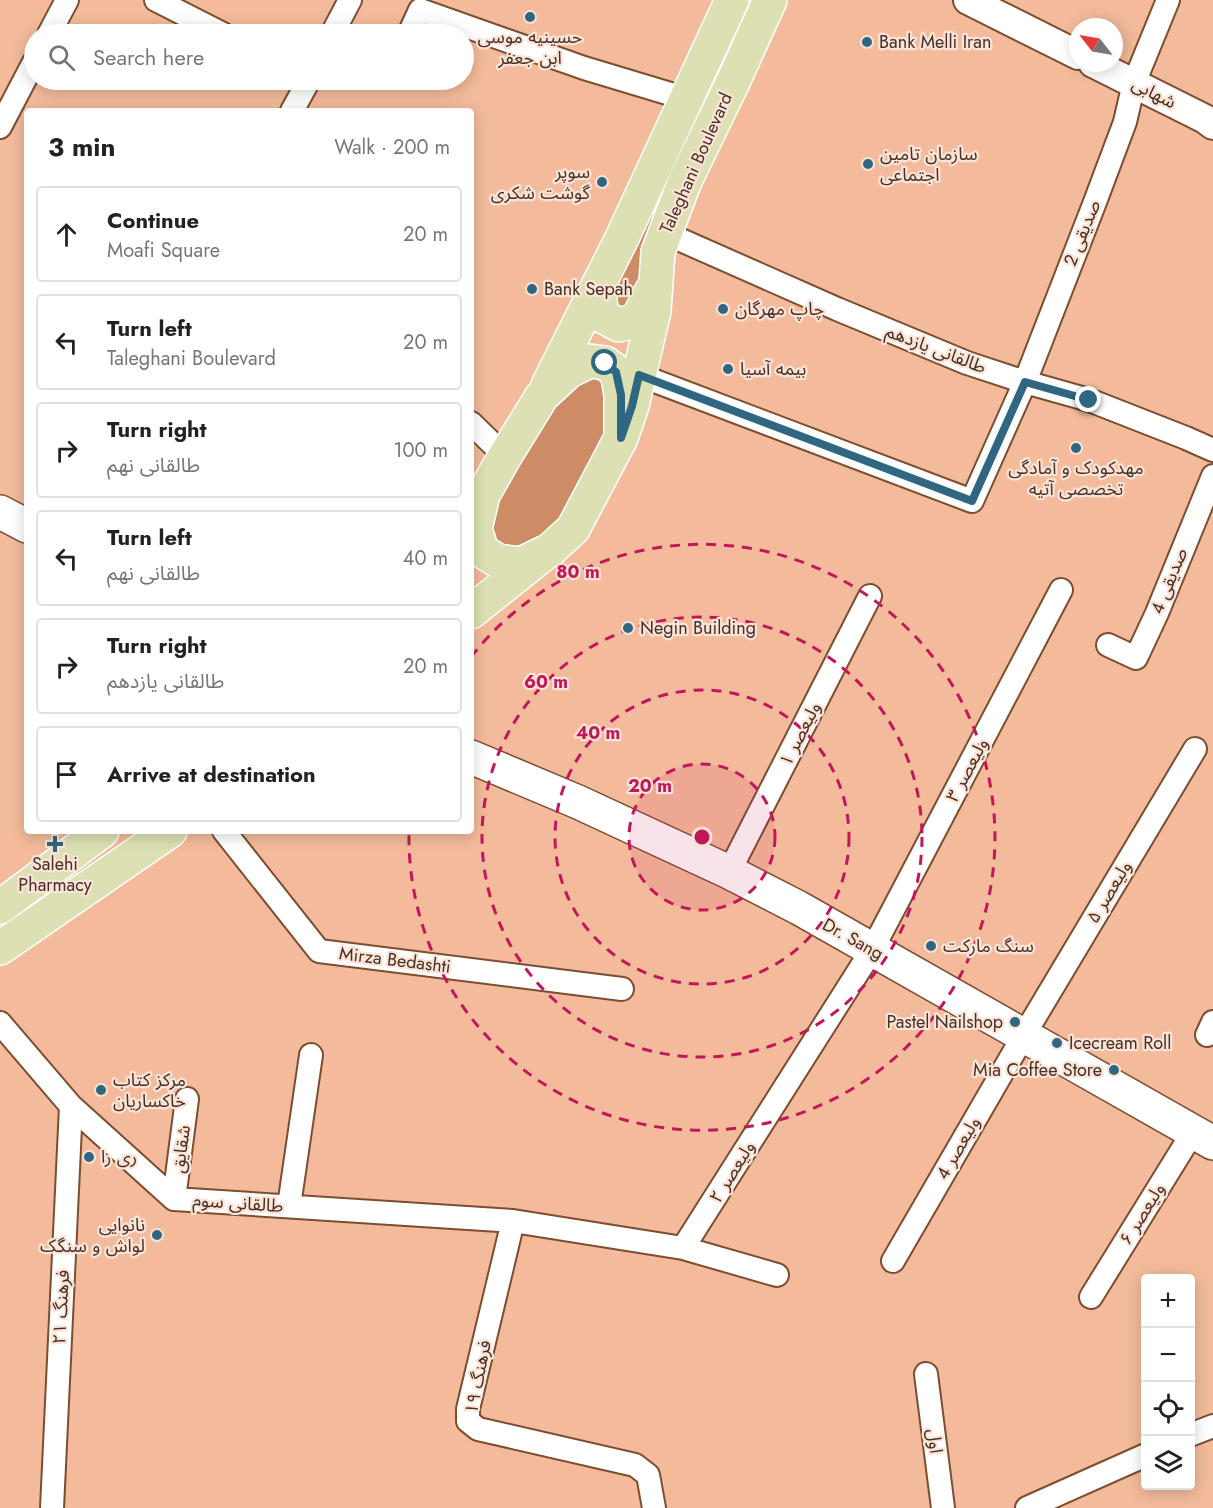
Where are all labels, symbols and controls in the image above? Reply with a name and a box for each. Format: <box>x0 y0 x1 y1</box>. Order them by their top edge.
marker: حسینیه موسی ابن جعفر <box>523 10 537 24</box>
north arrow <box>1069 18 1123 72</box>
search box <box>24 24 474 90</box>
place label: حسینیه موسی ابن جعفر <box>478 24 582 71</box>
place label: Bank Melli Iran <box>879 29 991 55</box>
marker: Bank Melli Iran <box>860 35 874 49</box>
icon: search <box>45 41 78 74</box>
text: Search here <box>93 41 204 73</box>
street label: شهابی <box>1127 71 1181 115</box>
street label: Taleghani Boulevard <box>653 88 739 238</box>
text: 3 min <box>48 128 115 166</box>
text: Walk · 200 m <box>334 133 450 162</box>
place label: سازمان تامین اجتماعی <box>880 141 978 188</box>
marker: سازمان تامین اجتماعی <box>861 157 875 171</box>
place label: سوپر گوشت شکری <box>491 159 591 206</box>
marker: سوپر گوشت شکری <box>595 175 609 189</box>
street label: صدیقی 2 <box>1057 196 1107 270</box>
text: Continue <box>107 204 199 236</box>
icon: ahead <box>50 218 83 251</box>
text: 20 m <box>403 220 448 249</box>
text: Moafi Square <box>107 236 220 265</box>
place label: Bank Sepah <box>544 276 633 302</box>
marker: Bank Sepah <box>525 282 539 296</box>
place label: چاپ مهرگان <box>735 296 824 322</box>
marker: چاپ مهرگان <box>716 302 730 316</box>
text: Turn left <box>107 312 192 344</box>
street label: طالقانی یازدهم <box>882 318 990 380</box>
icon: left <box>50 326 83 359</box>
text: 20 m <box>403 328 448 357</box>
text: Taleghani Boulevard <box>107 344 276 373</box>
route start <box>591 349 617 375</box>
place label: بیمه آسیا <box>740 356 806 382</box>
marker: بیمه آسیا <box>721 362 735 376</box>
route end <box>1075 386 1101 412</box>
text: Turn right <box>107 413 207 445</box>
icon: right <box>50 434 83 467</box>
text: 100 m <box>393 436 448 465</box>
marker: مهدکودک و آمادگی تخصصی آتیه <box>1069 441 1083 455</box>
text: طالقانی نهم <box>107 451 200 480</box>
place label: مهدکودک و آمادگی تخصصی آتیه <box>1008 455 1144 502</box>
text: Turn left <box>107 521 192 553</box>
icon: left <box>50 542 83 575</box>
text: 40 m <box>403 544 448 573</box>
street label: صدیقی 4 <box>1144 544 1194 618</box>
text: طالقانی نهم <box>107 559 200 588</box>
text: 80 m <box>556 559 600 585</box>
place label: Negin Building <box>640 615 756 641</box>
marker: Negin Building <box>621 621 635 635</box>
text: Turn right <box>107 629 207 661</box>
icon: right <box>50 650 83 683</box>
text: 20 m <box>403 652 448 681</box>
text: طالقانی یازدهم <box>107 667 224 696</box>
text: 60 m <box>524 669 568 695</box>
street label: ولیعصر ١ <box>773 697 827 771</box>
text: 40 m <box>576 720 620 746</box>
street label: ولیعصر ٣ <box>939 734 995 806</box>
icon: arrive <box>50 758 83 791</box>
text: Arrive at destination <box>107 758 316 790</box>
text: 20 m <box>628 773 672 799</box>
centre of rings <box>692 827 712 847</box>
marker: Salehi Pharmacy <box>48 837 62 851</box>
place label: Salehi Pharmacy <box>18 851 92 898</box>
street label: ولیعصر ۵ <box>1080 856 1138 928</box>
street label: Dr. Sang <box>818 912 888 966</box>
place label: سنگ مارکت <box>943 933 1034 959</box>
marker: سنگ مارکت <box>924 939 938 953</box>
street label: Mirza Bedashti <box>338 940 452 980</box>
place label: Pastel Nailshop <box>886 1009 1003 1035</box>
marker: Pastel Nailshop <box>1008 1015 1022 1029</box>
place label: Icecream Roll <box>1069 1030 1171 1056</box>
marker: Icecream Roll <box>1050 1036 1064 1050</box>
place label: Mia Coffee Store <box>973 1057 1102 1083</box>
marker: Mia Coffee Store <box>1107 1063 1121 1077</box>
place label: مرکز کتاب خاکساریان <box>113 1067 186 1114</box>
marker: مرکز کتاب خاکساریان <box>94 1083 108 1097</box>
street label: ولیعصر 4 <box>930 1112 986 1184</box>
street label: شقایق <box>165 1123 197 1175</box>
street label: ولیعصر ٢ <box>703 1136 761 1208</box>
place label: ری را <box>101 1144 137 1170</box>
marker: ری را <box>82 1150 96 1164</box>
street label: ولیعصر ۶ <box>1113 1178 1171 1250</box>
street label: طالقانی سوم <box>192 1187 284 1220</box>
place label: نانوایی لواش و سنگک <box>40 1212 145 1259</box>
marker: نانوایی لواش و سنگک <box>150 1228 164 1242</box>
street label: فرهنگ ۲۱ <box>46 1269 76 1345</box>
map controls <box>1141 1274 1195 1490</box>
button: + <box>1141 1274 1195 1328</box>
button: − <box>1141 1328 1195 1382</box>
street label: فرهنگ ۱۹ <box>458 1338 498 1416</box>
button: locate <box>1141 1382 1195 1436</box>
street label: اول <box>921 1427 949 1455</box>
button: layers <box>1141 1436 1195 1490</box>

